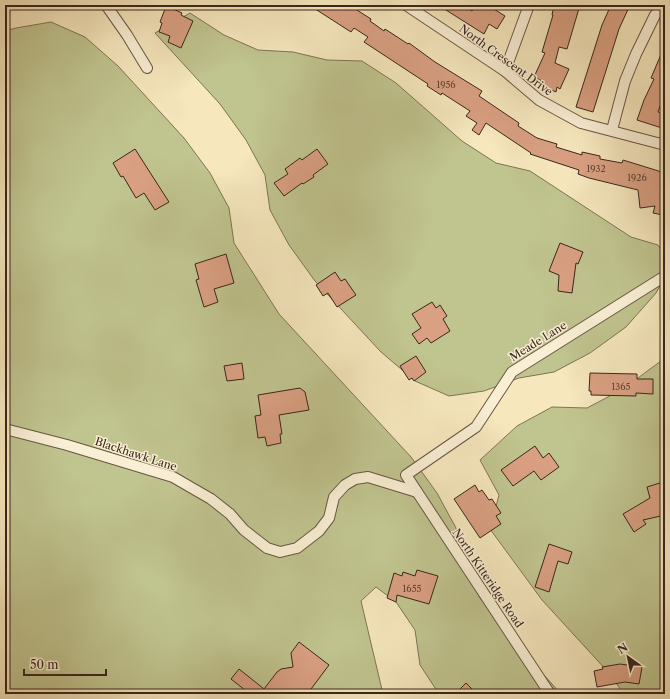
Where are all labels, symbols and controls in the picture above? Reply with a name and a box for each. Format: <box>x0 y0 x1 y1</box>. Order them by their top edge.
street label: North Crescent Drive <box>457 21 555 99</box>
house number: 1956 <box>436 79 456 90</box>
house number: 1932 <box>586 163 606 174</box>
house number: 1926 <box>627 172 647 183</box>
street label: Meade Lane <box>507 318 569 364</box>
house number: 1365 <box>612 381 631 392</box>
street label: Blackhawk Lane <box>93 434 179 474</box>
street label: North Kitteridge Road <box>450 526 527 630</box>
house number: 1655 <box>403 583 422 594</box>
north arrow <box>608 637 648 677</box>
text: N <box>615 640 631 657</box>
scale bar <box>24 651 106 677</box>
text: 50 m <box>30 657 59 672</box>

